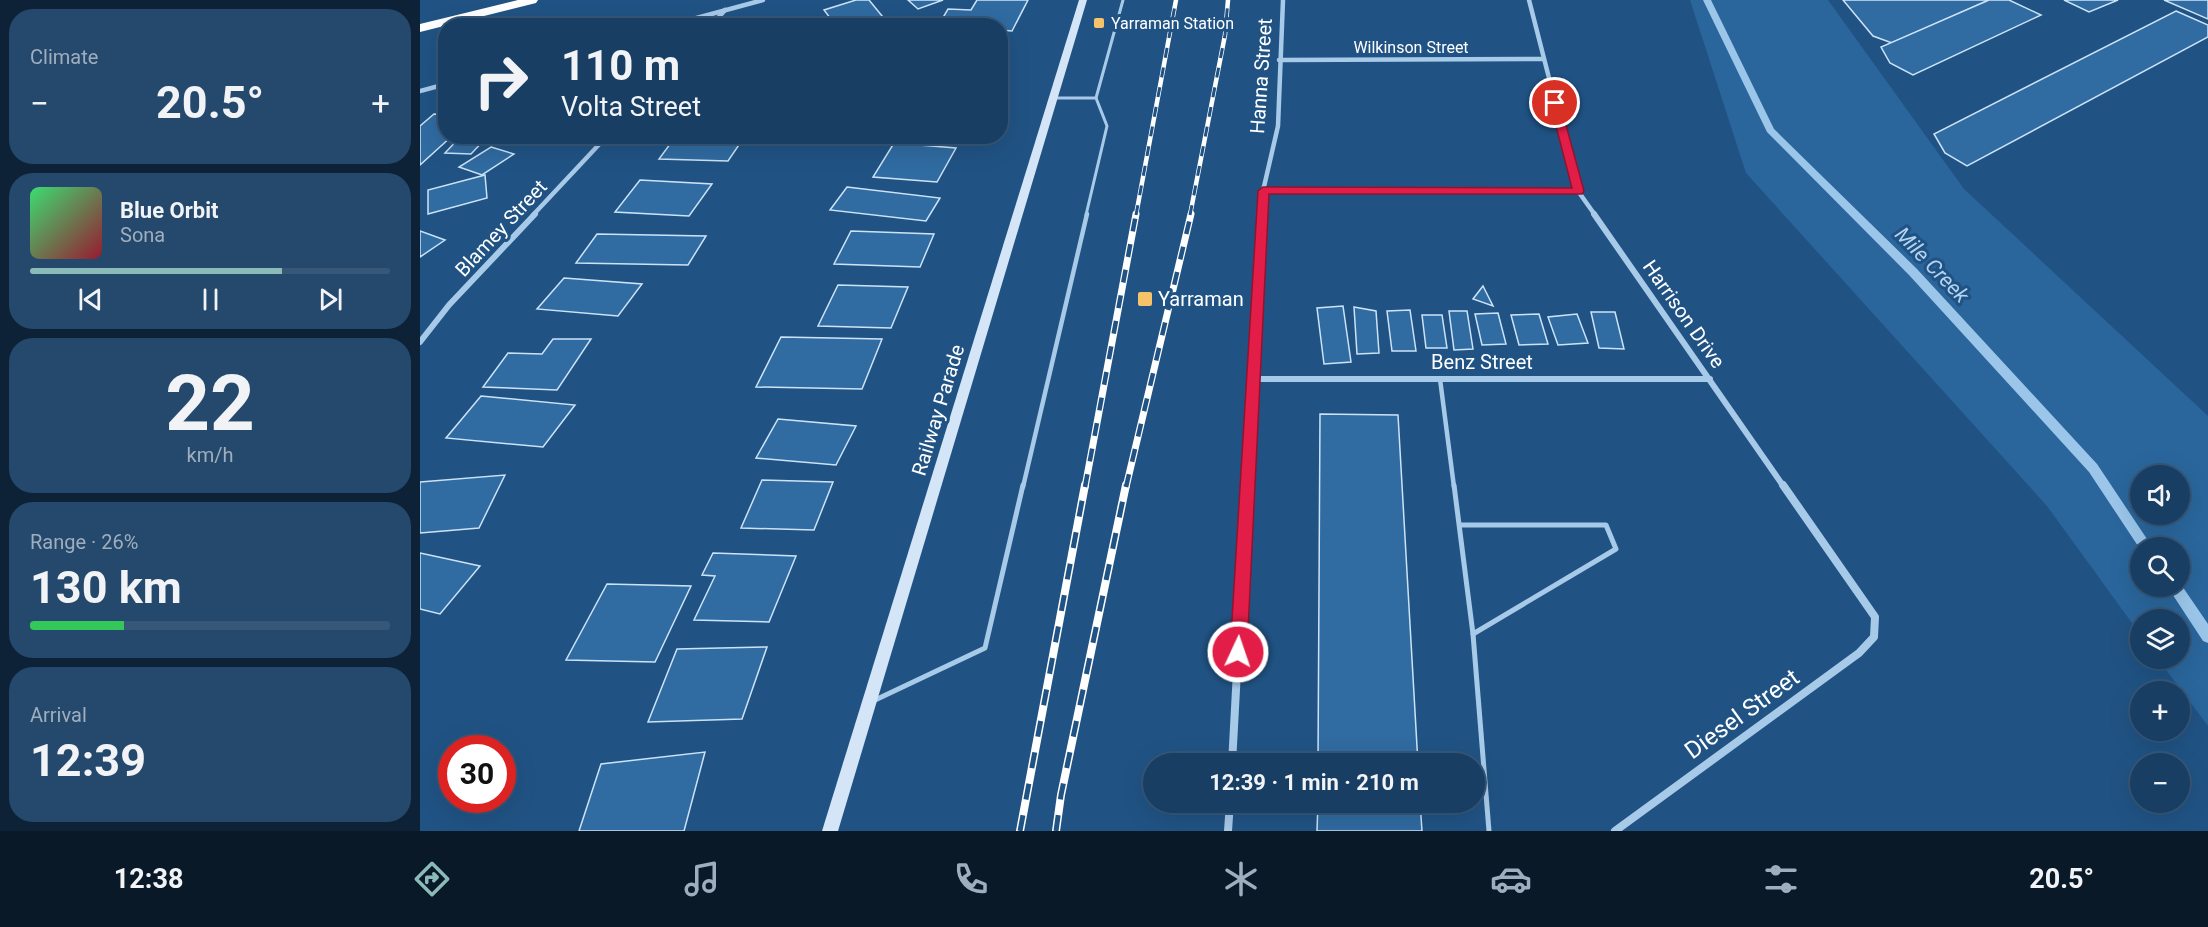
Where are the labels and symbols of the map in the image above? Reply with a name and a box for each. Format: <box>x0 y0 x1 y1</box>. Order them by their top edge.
place label: Yarraman Station <box>1111 14 1234 33</box>
marker: Yarraman Station <box>1092 16 1106 30</box>
street label: Hanna Street <box>1245 17 1277 135</box>
street label: Wilkinson Street <box>1353 38 1469 57</box>
pin <box>1529 77 1580 128</box>
street label: Blamey Street <box>450 175 552 281</box>
water label: Mile Creek <box>1890 222 1974 308</box>
street label: Harrison Drive <box>1638 255 1730 373</box>
place label: Yarraman <box>1158 287 1244 311</box>
marker: Yarraman <box>1136 290 1154 308</box>
street label: Railway Parade <box>907 342 969 478</box>
street label: Benz Street <box>1431 350 1533 374</box>
position arrow <box>1206 620 1270 684</box>
street label: Diesel Street <box>1679 663 1805 765</box>
speed limit sign: 30 <box>438 735 516 813</box>

